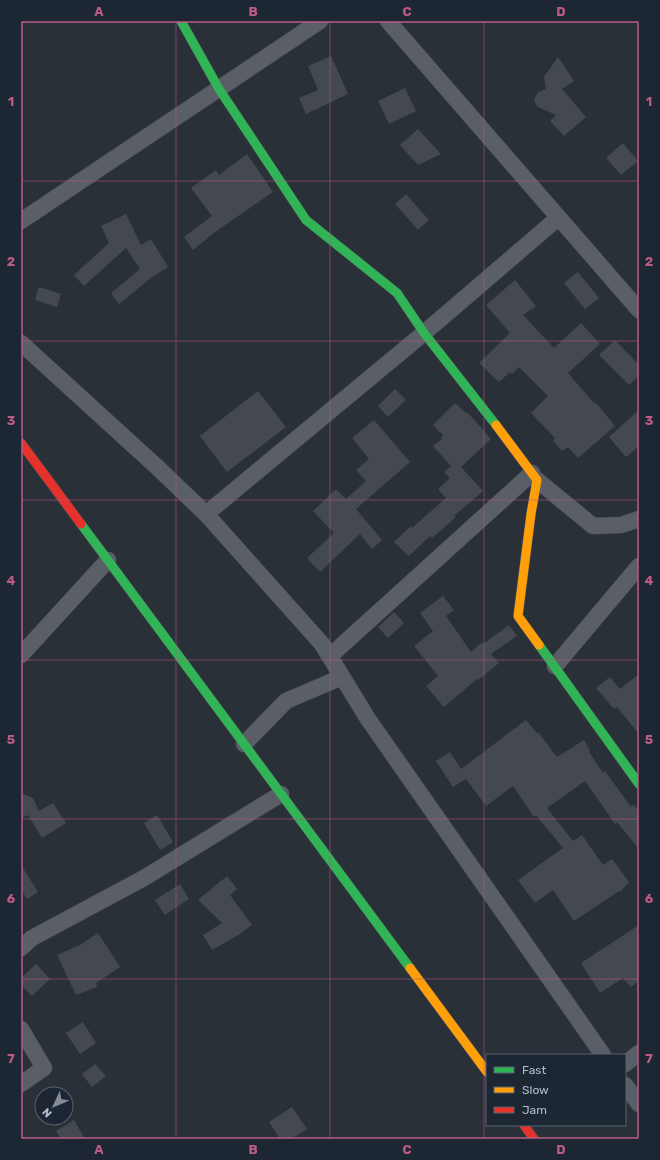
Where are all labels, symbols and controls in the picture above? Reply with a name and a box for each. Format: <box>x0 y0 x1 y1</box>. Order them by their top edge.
text: A <box>94 4 104 19</box>
text: B <box>248 4 258 19</box>
text: C <box>402 4 412 19</box>
text: D <box>556 4 566 19</box>
text: 1 <box>8 94 14 109</box>
text: 1 <box>646 94 652 109</box>
text: 2 <box>7 254 15 269</box>
text: 2 <box>645 254 653 269</box>
text: 3 <box>7 413 16 428</box>
text: 3 <box>645 413 654 428</box>
text: 4 <box>7 573 16 588</box>
text: 4 <box>645 573 654 588</box>
text: 5 <box>7 732 15 747</box>
text: 5 <box>645 732 653 747</box>
text: 6 <box>7 891 16 906</box>
text: 6 <box>645 891 654 906</box>
text: 7 <box>7 1051 15 1066</box>
text: 7 <box>645 1051 653 1066</box>
legend <box>486 1054 626 1126</box>
text: Fast <box>522 1063 546 1077</box>
text: Slow <box>522 1083 549 1097</box>
north arrow <box>34 1086 74 1126</box>
text: Jam <box>522 1103 547 1117</box>
text: N <box>40 1105 55 1120</box>
text: A <box>94 1142 104 1157</box>
text: B <box>248 1142 258 1157</box>
text: C <box>402 1142 412 1157</box>
text: D <box>556 1142 566 1157</box>

